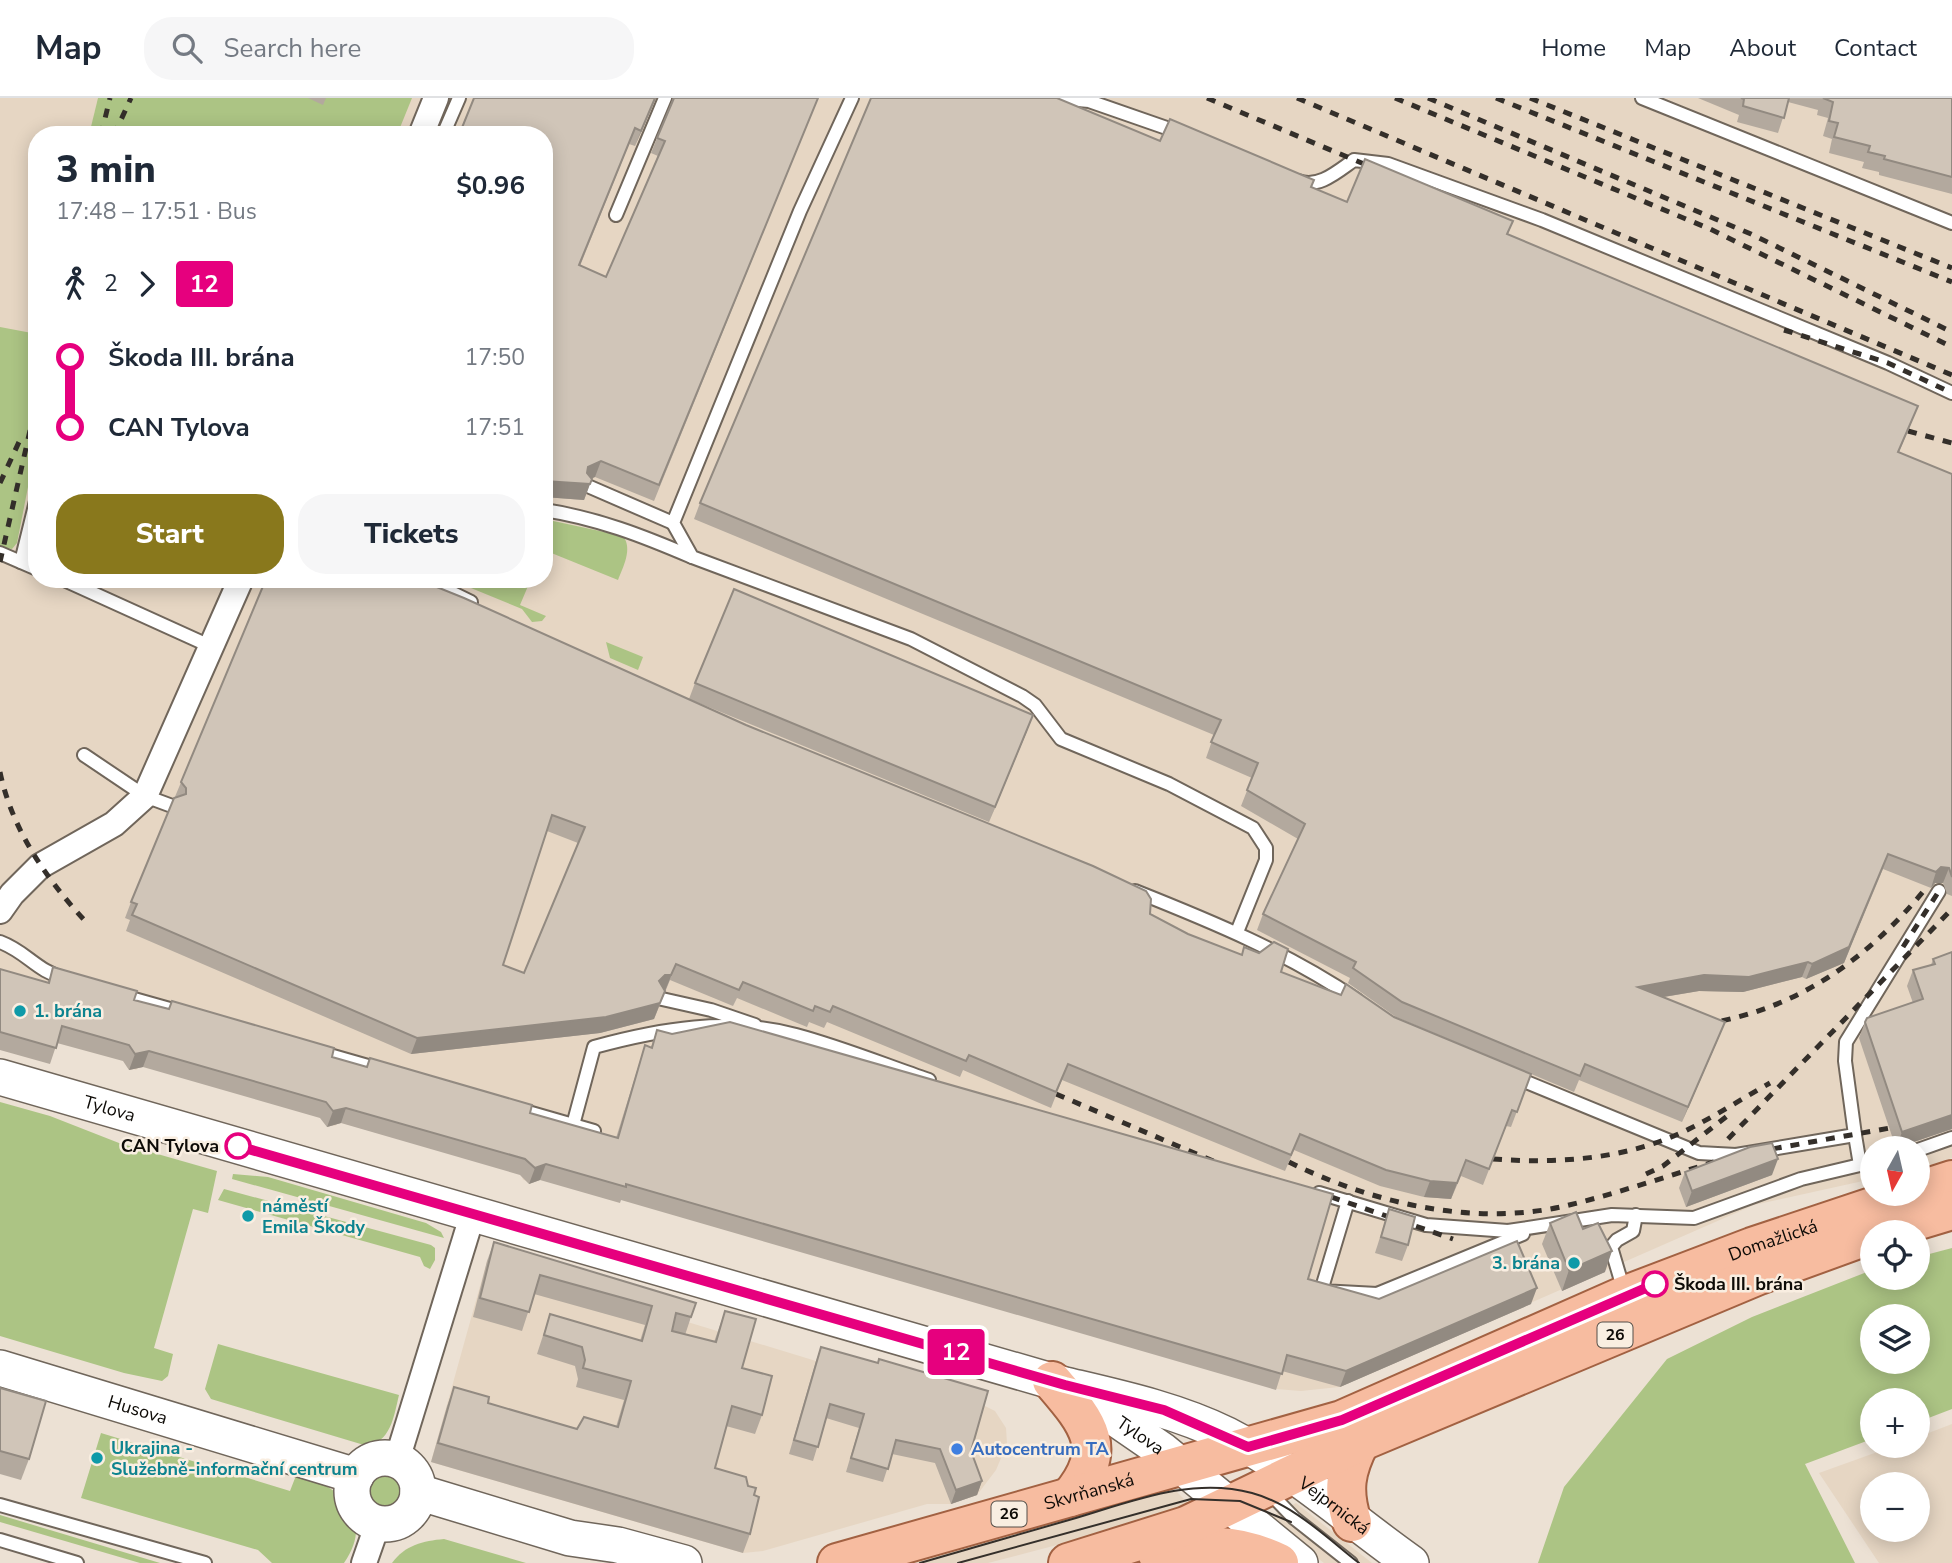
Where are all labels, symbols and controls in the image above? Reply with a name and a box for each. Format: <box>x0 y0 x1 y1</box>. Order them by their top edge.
search box <box>144 17 634 80</box>
text: Map <box>35 26 102 71</box>
icon: search <box>168 29 206 67</box>
text: Search here <box>224 31 361 66</box>
text: Home <box>1541 32 1606 64</box>
text: Map <box>1644 32 1691 64</box>
text: About <box>1729 32 1796 64</box>
text: Contact <box>1834 32 1917 64</box>
text: 3 min <box>56 144 156 195</box>
text: $0.96 <box>456 168 525 203</box>
text: 17:48 – 17:51 · Bus <box>56 196 257 227</box>
icon: walk <box>56 265 94 303</box>
icon: forward <box>128 265 166 303</box>
text: 2 <box>104 268 118 299</box>
text: 12 <box>190 268 219 300</box>
text: Škoda III. brána <box>108 340 295 375</box>
text: 17:50 <box>465 342 525 373</box>
text: CAN Tylova <box>108 410 250 445</box>
text: 17:51 <box>465 412 525 443</box>
button: Start <box>56 494 284 574</box>
button: Tickets <box>298 494 525 574</box>
place label: 1. brána <box>34 999 102 1023</box>
marker: 1. brána <box>12 1003 28 1019</box>
street label: Tylova <box>81 1090 138 1128</box>
marker: CAN Tylova <box>225 1133 251 1159</box>
place label: CAN Tylova <box>121 1134 219 1158</box>
north arrow <box>1860 1136 1930 1206</box>
map controls <box>1860 1136 1930 1542</box>
place label: náměstí Emila Škody <box>262 1194 366 1239</box>
marker: náměstí Emila Škody <box>240 1208 256 1224</box>
street label: Domažlická <box>1725 1214 1821 1267</box>
button: locate <box>1860 1220 1930 1290</box>
place label: 3. brána <box>1492 1251 1560 1275</box>
marker: 3. brána <box>1566 1255 1582 1271</box>
marker: Škoda III. brána <box>1642 1271 1668 1297</box>
place label: Škoda III. brána <box>1674 1272 1803 1296</box>
button: layers <box>1860 1304 1930 1374</box>
road number: 26 <box>1598 1322 1632 1348</box>
line badge: 12 <box>925 1329 988 1375</box>
text: 12 <box>942 1336 970 1368</box>
button: + <box>1860 1388 1930 1458</box>
street label: Husova <box>105 1389 170 1430</box>
street label: Tylova <box>1112 1411 1169 1460</box>
place label: Ukrajina - Služebně-informační centrum <box>111 1436 358 1481</box>
place label: Autocentrum TA <box>971 1437 1109 1461</box>
marker: Autocentrum TA <box>949 1441 965 1457</box>
marker: Ukrajina - Služebně-informační centrum <box>89 1450 105 1466</box>
street label: Skvrňanská <box>1041 1467 1137 1516</box>
street label: Vejprnická <box>1293 1470 1375 1540</box>
button: − <box>1860 1472 1930 1542</box>
road number: 26 <box>992 1502 1026 1526</box>

